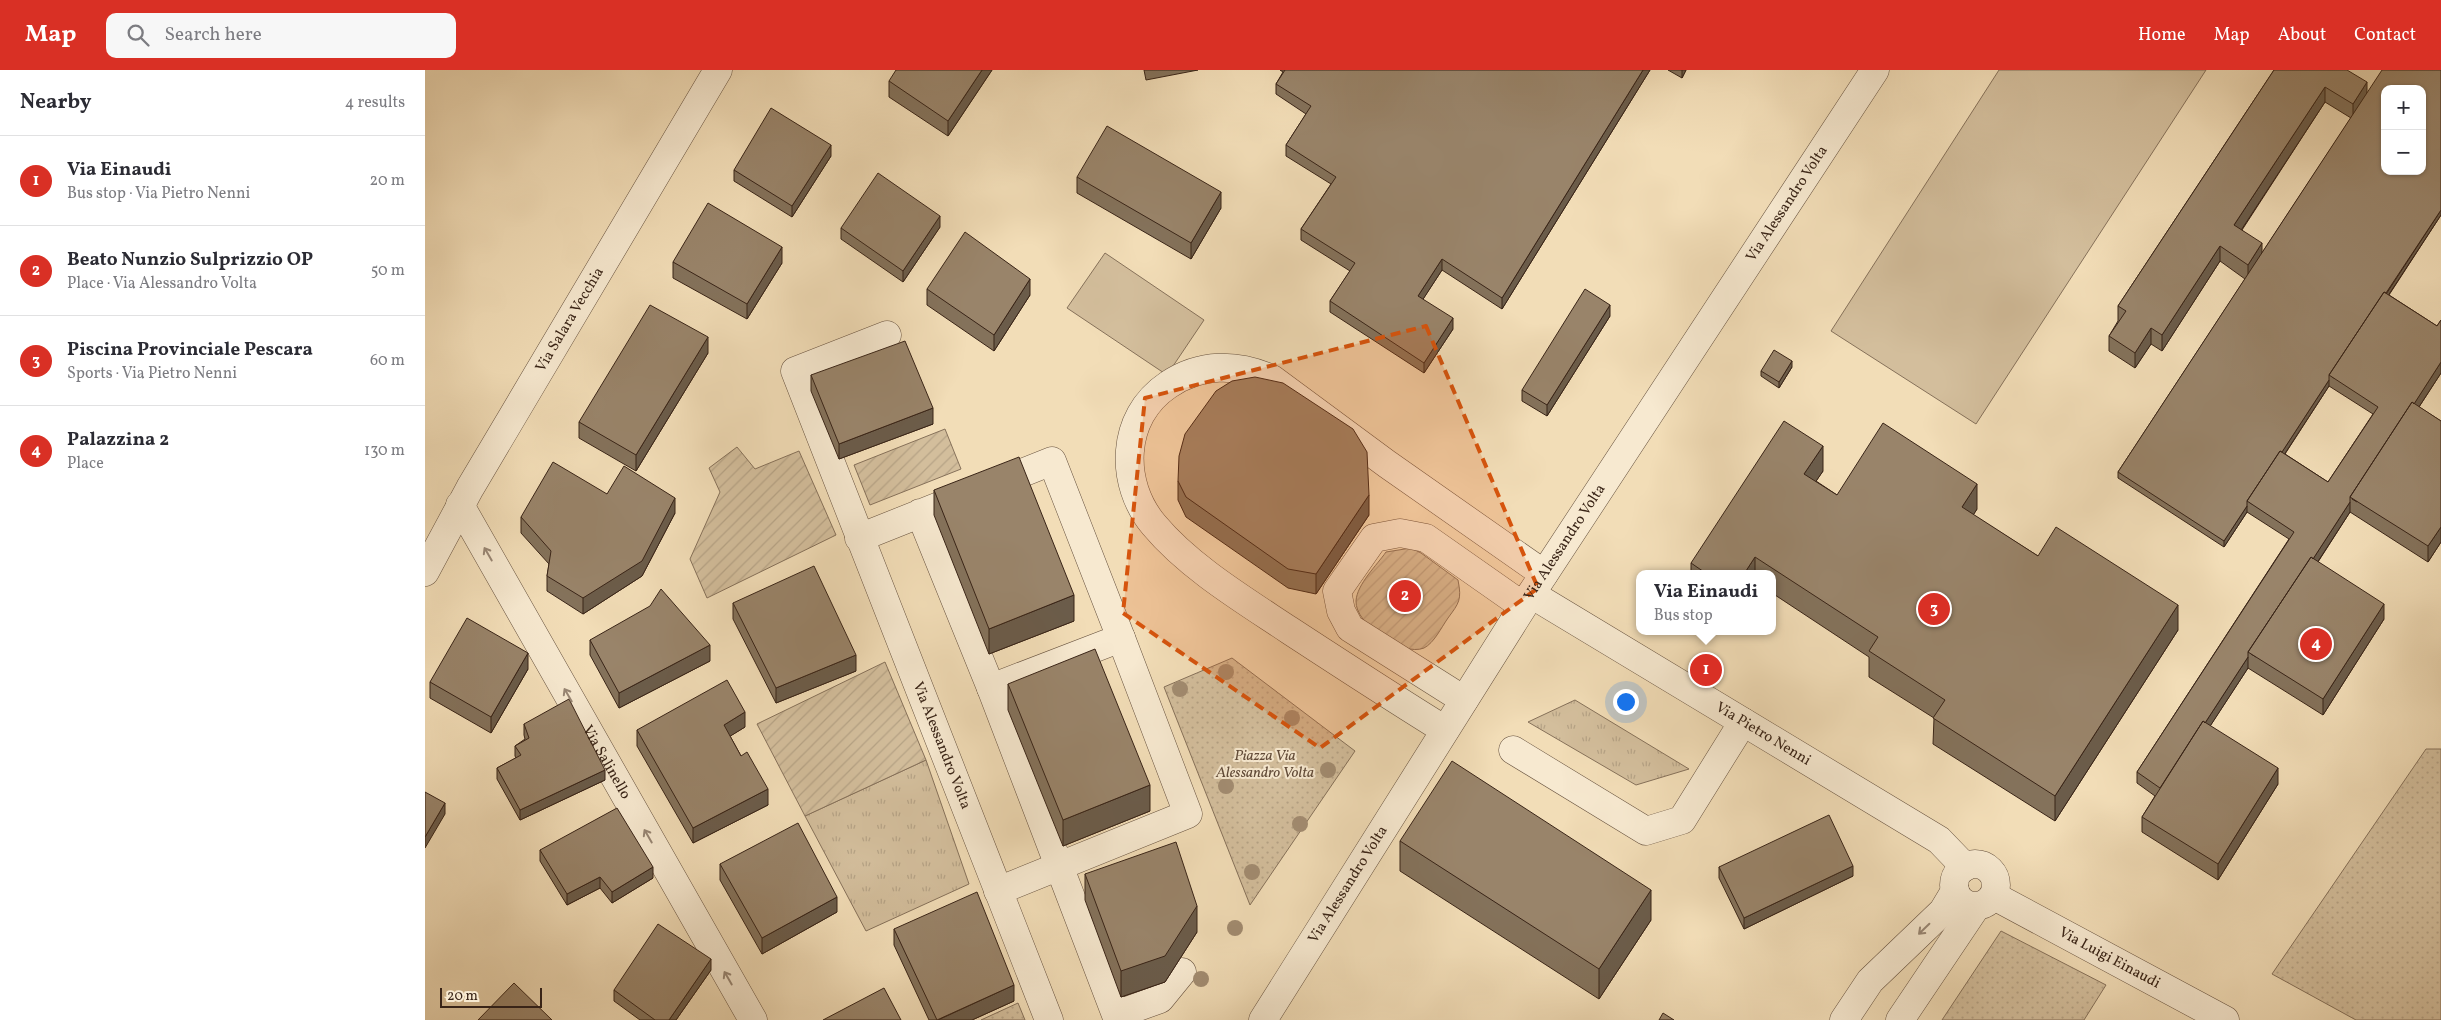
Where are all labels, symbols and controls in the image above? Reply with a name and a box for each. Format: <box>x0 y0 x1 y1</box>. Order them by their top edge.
search box <box>106 13 456 58</box>
text: Map <box>25 18 76 52</box>
icon: search <box>124 21 152 49</box>
text: Search here <box>164 22 262 48</box>
text: Home <box>2138 23 2186 48</box>
text: Map <box>2214 23 2250 48</box>
text: About <box>2278 23 2326 48</box>
text: Contact <box>2354 23 2416 48</box>
map controls <box>2381 85 2426 175</box>
button: + <box>2381 85 2426 130</box>
text: Nearby <box>20 88 91 117</box>
text: 4 results <box>345 92 405 114</box>
button: − <box>2381 130 2426 175</box>
street label: Via Alessandro Volta <box>1741 142 1833 266</box>
text: Via Einaudi <box>67 157 172 183</box>
text: 1 <box>33 170 39 192</box>
text: 20 m <box>370 170 405 192</box>
text: Bus stop · Via Pietro Nenni <box>67 183 250 205</box>
text: Beato Nunzio Sulprizzio OP <box>67 247 313 273</box>
text: 2 <box>32 260 40 282</box>
text: 50 m <box>371 260 405 282</box>
street label: Via Salara Vecchia <box>531 263 609 376</box>
text: Place · Via Alessandro Volta <box>67 273 257 295</box>
text: Piscina Provinciale Pescara <box>67 337 313 363</box>
text: 3 <box>32 350 40 372</box>
text: 60 m <box>370 350 405 372</box>
text: Sports · Via Pietro Nenni <box>67 363 237 385</box>
text: Palazzina 2 <box>67 427 169 453</box>
text: 4 <box>31 440 41 462</box>
text: 130 m <box>364 440 405 462</box>
text: Place <box>67 453 104 475</box>
street label: Via Alessandro Volta <box>1519 480 1611 605</box>
one-way arrow <box>482 547 492 561</box>
popup <box>1636 570 1776 635</box>
pin: 2 <box>1389 577 1421 615</box>
text: Via Einaudi <box>1654 579 1758 605</box>
pin: 3 <box>1918 590 1950 628</box>
text: Bus stop <box>1654 605 1713 627</box>
pin: 4 <box>2300 625 2332 663</box>
pin: 1 <box>1690 651 1722 689</box>
street label: Via Alessandro Volta <box>907 679 976 812</box>
one-way arrow <box>563 688 572 703</box>
your location <box>1613 689 1639 715</box>
street label: Via Pietro Nenni <box>1711 697 1815 771</box>
street label: Via Salinello <box>577 721 636 803</box>
park label: Piazza Via Alessandro Volta <box>1215 746 1314 784</box>
street label: Via Alessandro Volta <box>1303 822 1393 947</box>
one-way arrow <box>643 830 653 844</box>
street label: Via Luigi Einaudi <box>2055 922 2164 994</box>
one-way arrow <box>1918 923 1931 935</box>
one-way arrow <box>723 971 733 985</box>
scale bar <box>440 985 543 1008</box>
text: 20 m <box>447 987 478 1006</box>

